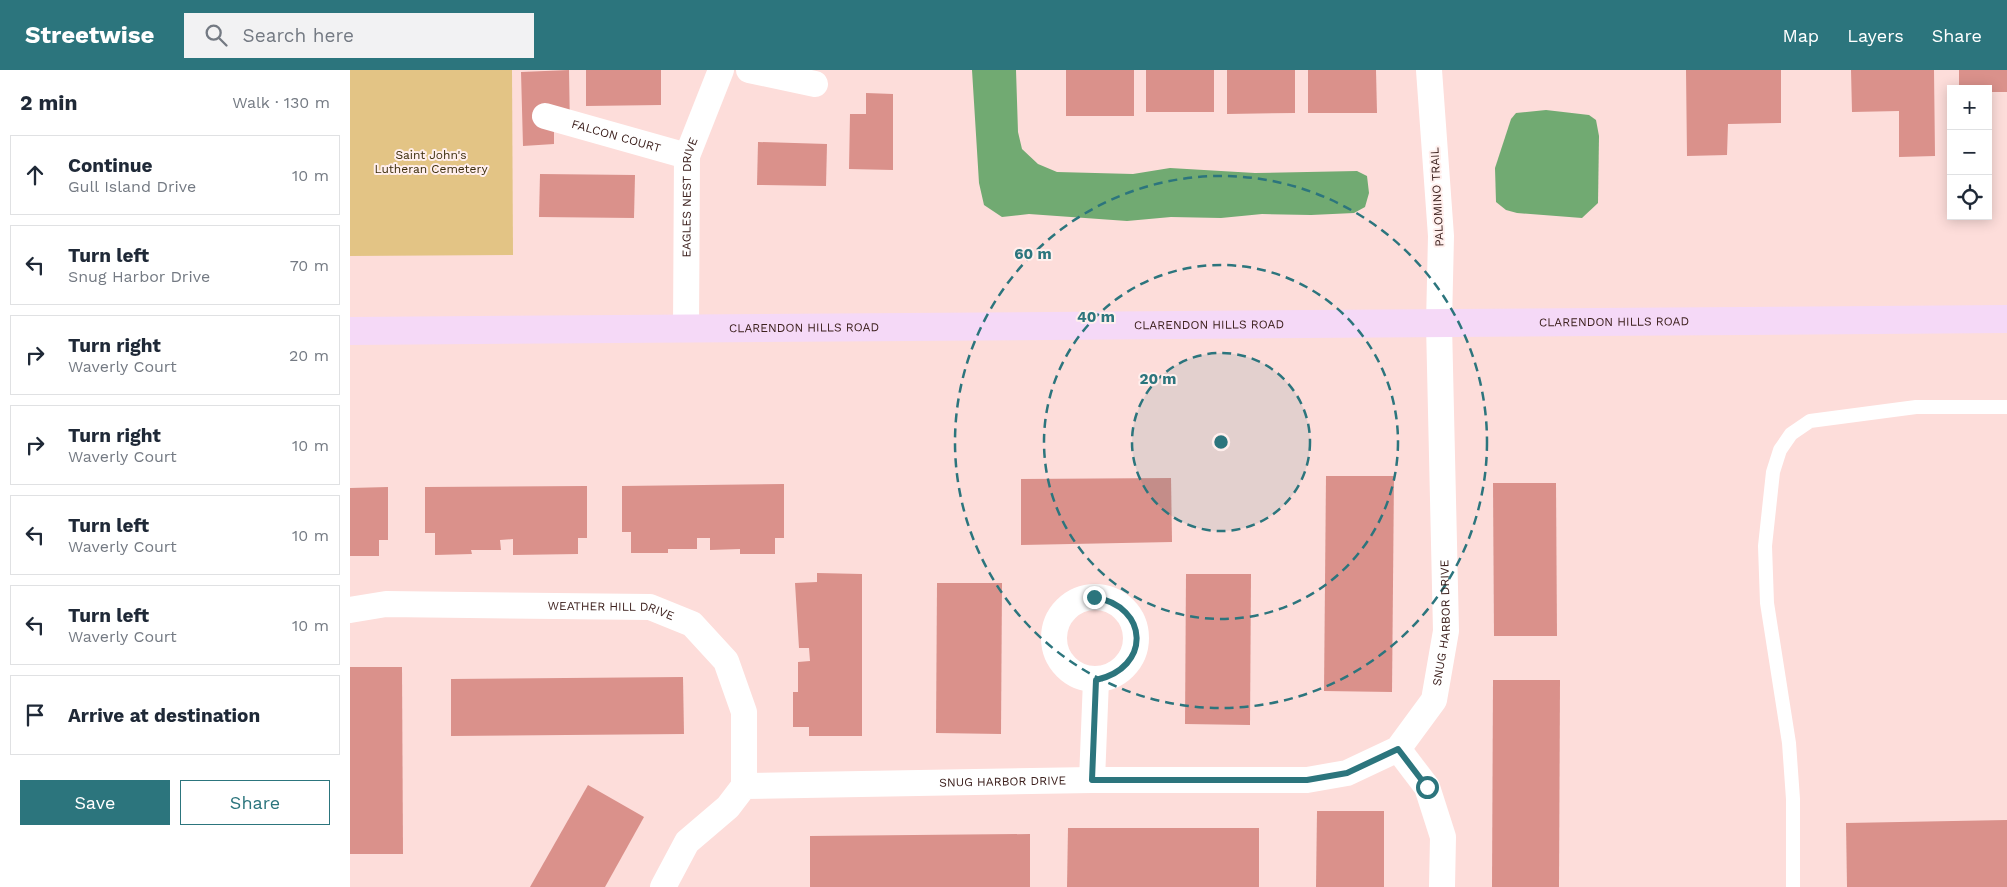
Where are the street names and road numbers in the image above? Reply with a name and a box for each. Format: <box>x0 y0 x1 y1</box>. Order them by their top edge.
street label: FALCON COURT <box>570 117 662 155</box>
street label: EAGLES NEST DRIVE <box>679 135 701 258</box>
street label: PALOMINO TRAIL <box>1427 147 1447 247</box>
street label: CLARENDON HILLS ROAD <box>1539 314 1689 329</box>
street label: CLARENDON HILLS ROAD <box>1134 317 1284 332</box>
street label: CLARENDON HILLS ROAD <box>729 320 879 335</box>
street label: SNUG HARBOR DRIVE <box>1430 559 1453 687</box>
street label: WEATHER HILL DRIVE <box>547 599 677 623</box>
street label: SNUG HARBOR DRIVE <box>939 773 1067 790</box>

